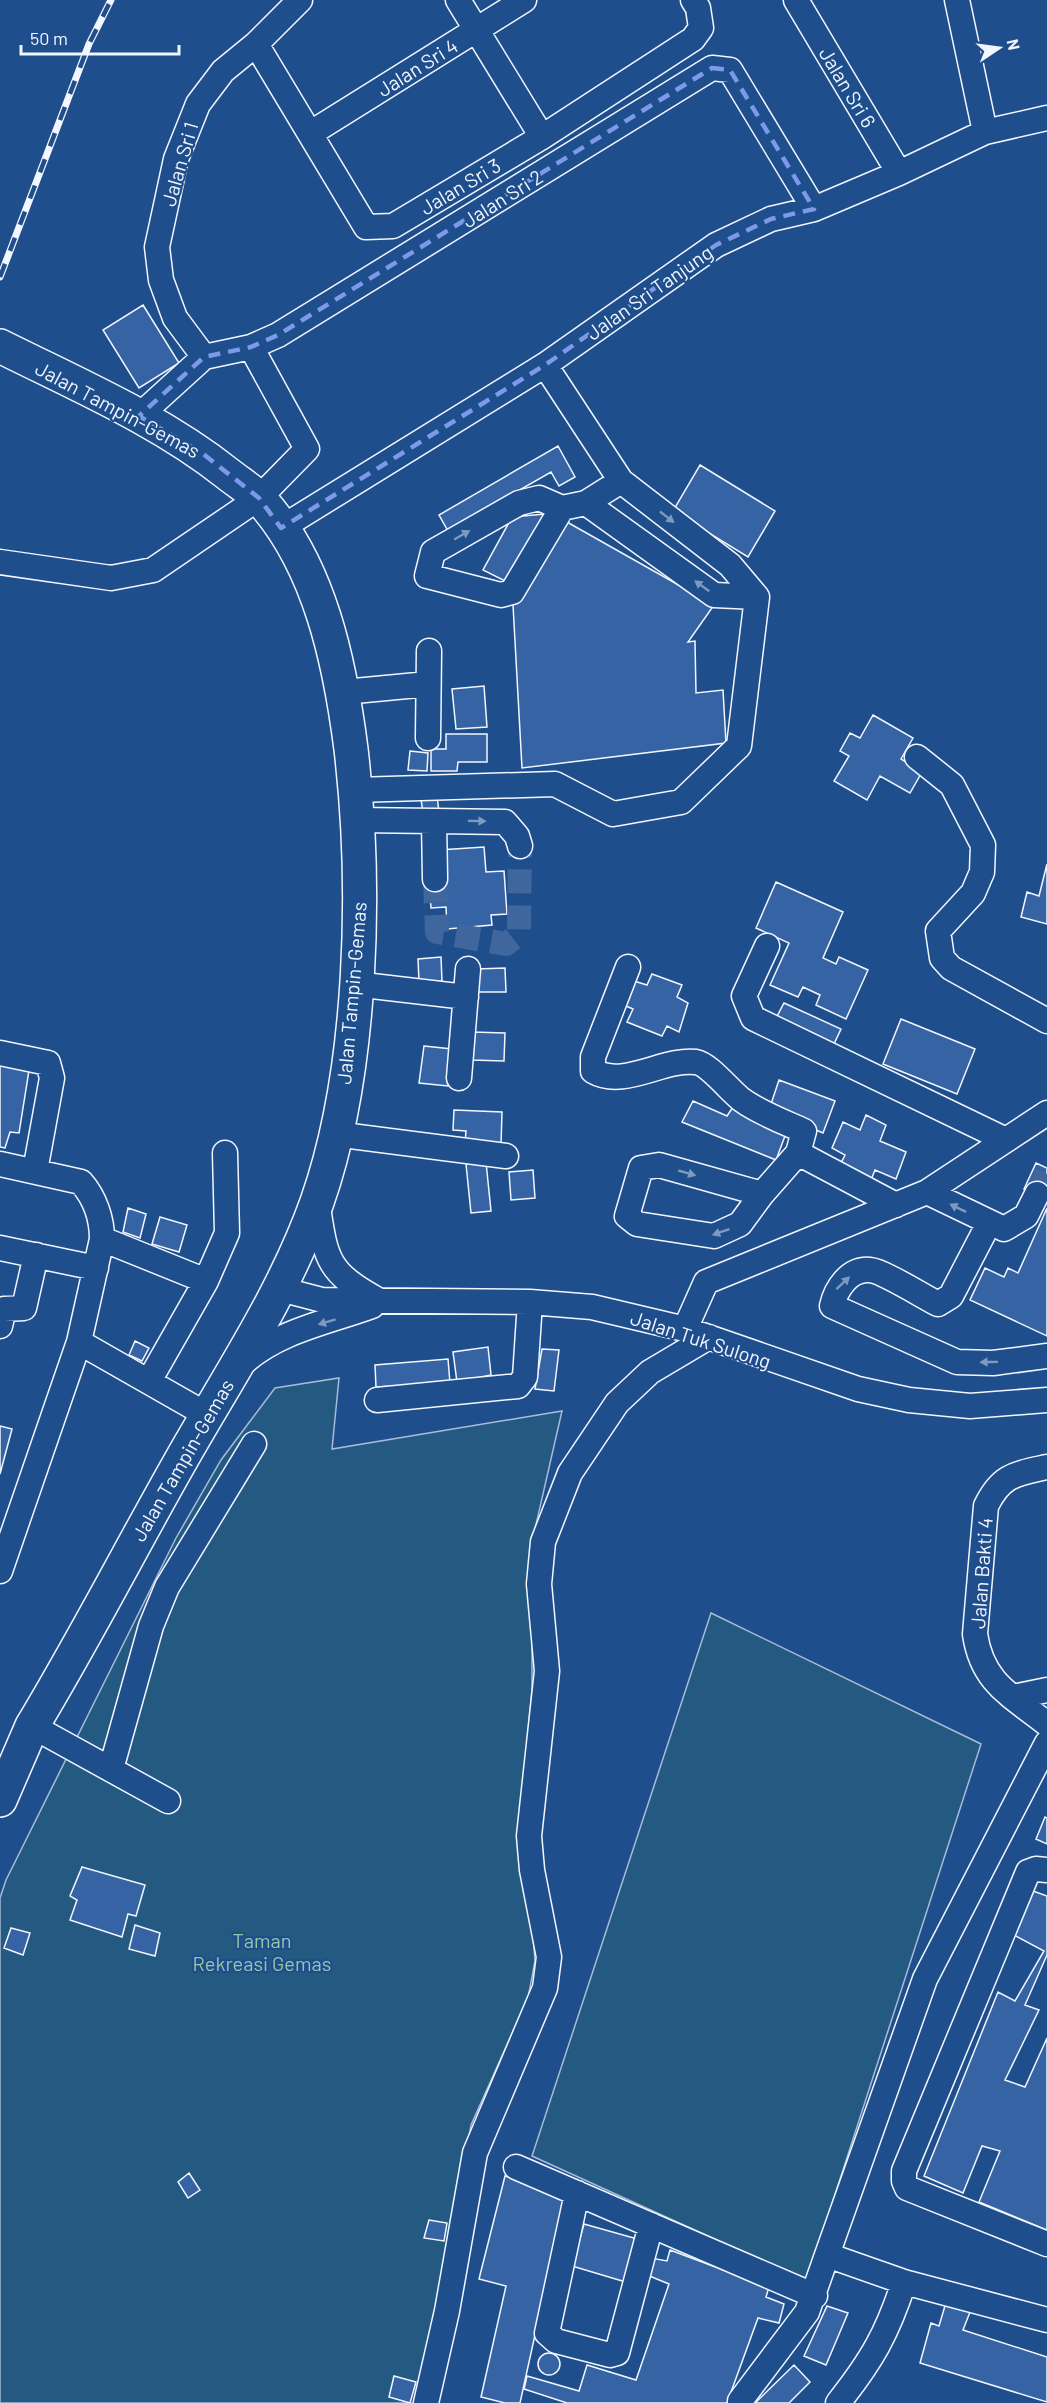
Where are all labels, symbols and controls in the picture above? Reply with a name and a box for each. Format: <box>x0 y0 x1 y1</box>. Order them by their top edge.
scale bar <box>21 18 178 56</box>
north arrow <box>969 18 1029 78</box>
text: 50 m <box>30 27 68 49</box>
street label: Jalan Sri 4 <box>372 33 462 101</box>
text: N <box>1004 37 1025 52</box>
street label: Jalan Sri 6 <box>815 42 881 132</box>
street label: Jalan Sri 1 <box>156 119 202 209</box>
street label: Jalan Sri 3 <box>415 153 505 219</box>
street label: Jalan Sri 2 <box>457 164 547 232</box>
street label: Jalan Sri Tanjung <box>581 240 717 344</box>
street label: Jalan Tampin-Gemas <box>32 355 204 463</box>
one-way arrow <box>659 510 675 523</box>
one-way arrow <box>454 531 471 541</box>
one-way arrow <box>694 580 710 592</box>
one-way arrow <box>467 817 486 826</box>
street label: Jalan Tampin-Gemas <box>331 901 371 1085</box>
one-way arrow <box>678 1169 696 1178</box>
one-way arrow <box>949 1203 967 1213</box>
one-way arrow <box>711 1228 729 1237</box>
one-way arrow <box>836 1277 850 1291</box>
street label: Jalan Tuk Sulong <box>628 1305 774 1373</box>
one-way arrow <box>318 1318 336 1327</box>
one-way arrow <box>979 1358 998 1367</box>
street label: Jalan Tampin-Gemas <box>126 1375 238 1545</box>
street label: Jalan Bakti 4 <box>965 1517 997 1629</box>
park label: Taman Rekreasi Gemas <box>193 1928 331 1975</box>

